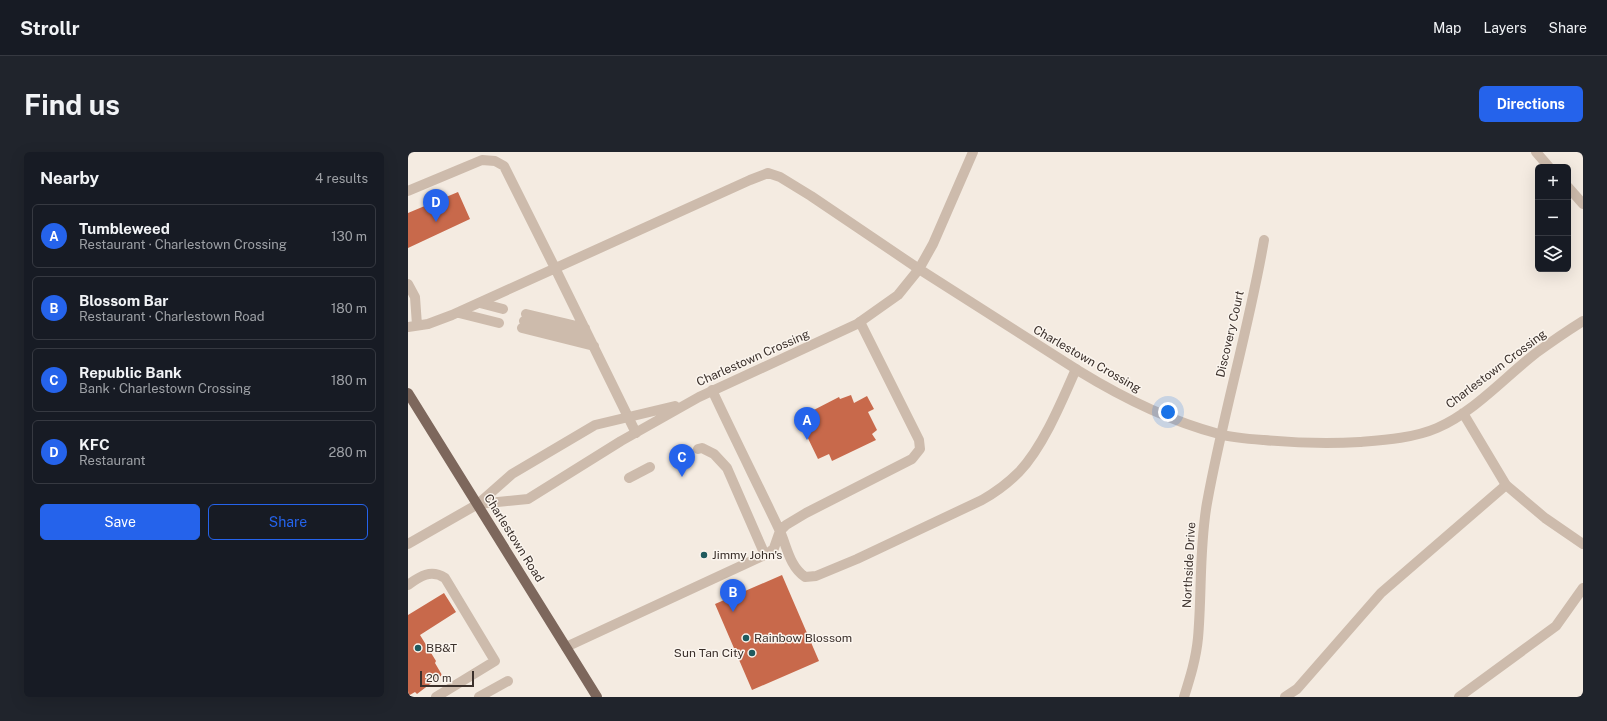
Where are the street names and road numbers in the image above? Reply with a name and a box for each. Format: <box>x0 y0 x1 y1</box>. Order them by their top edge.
street label: Discovery Court <box>1213 289 1247 379</box>
street label: Charlestown Crossing <box>1031 322 1143 396</box>
street label: Charlestown Crossing <box>694 327 812 389</box>
street label: Charlestown Crossing <box>1443 327 1549 411</box>
street label: Charlestown Road <box>481 491 547 585</box>
street label: Northside Drive <box>1180 521 1198 608</box>

